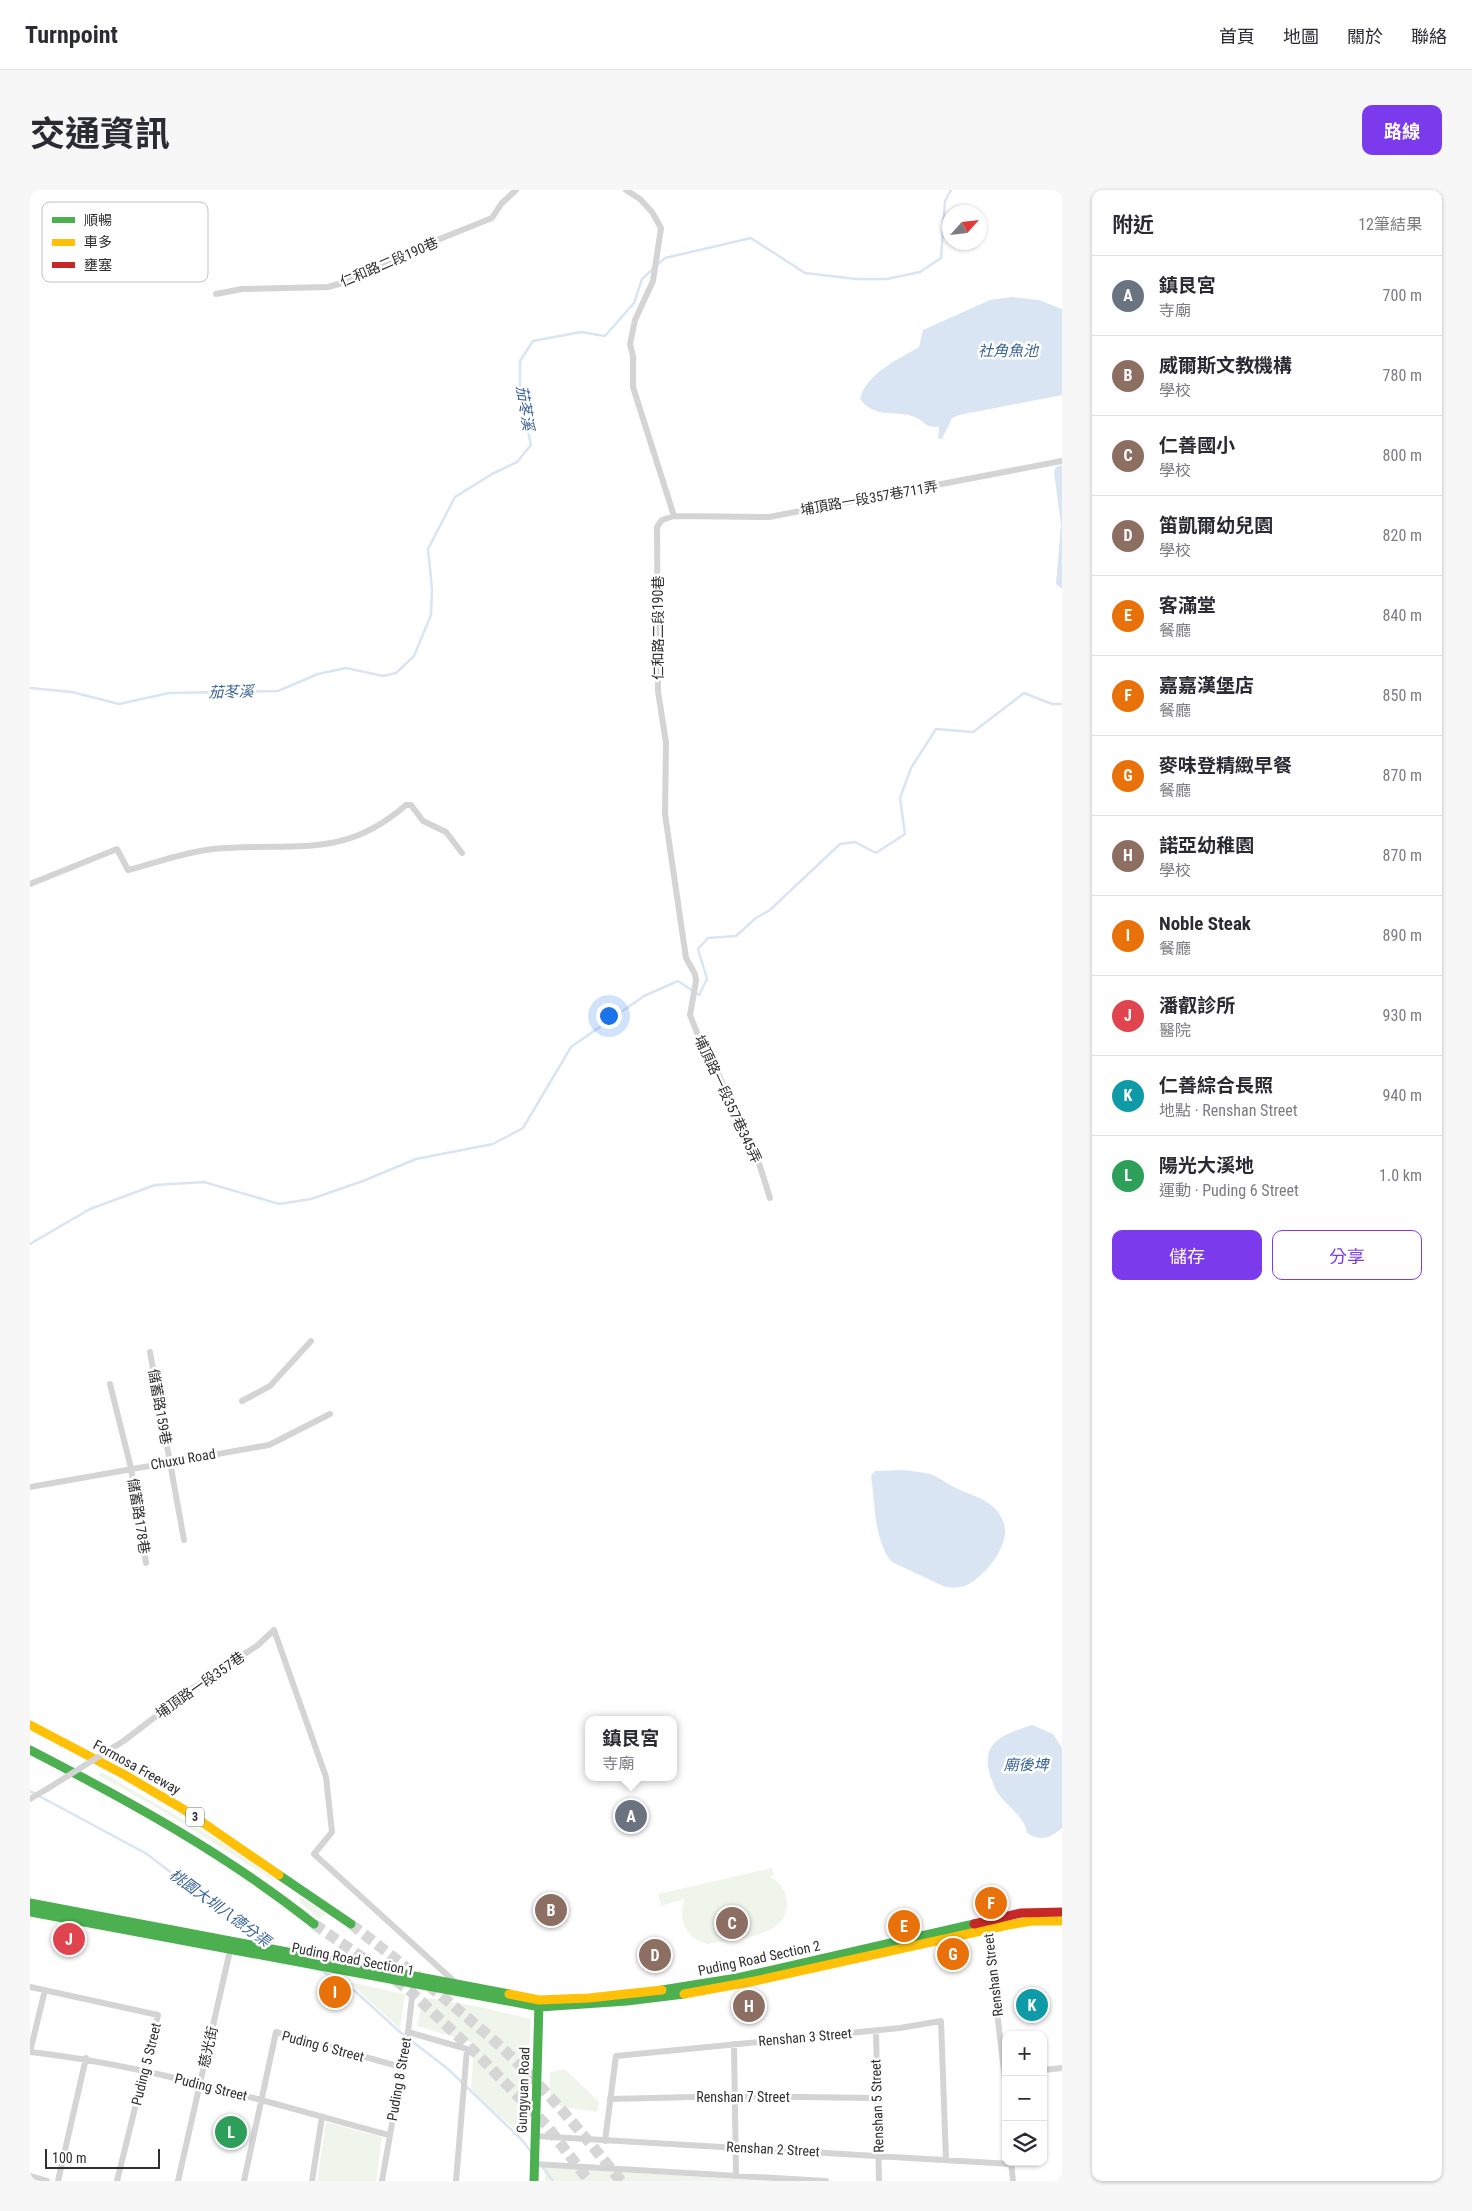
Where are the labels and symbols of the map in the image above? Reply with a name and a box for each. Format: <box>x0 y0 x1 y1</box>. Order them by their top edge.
legend <box>42 202 208 282</box>
north arrow <box>942 205 987 250</box>
text: 順暢 <box>84 212 112 228</box>
text: 車多 <box>84 234 112 250</box>
street label: 仁和路二段190巷 <box>338 234 440 290</box>
text: 壅塞 <box>84 257 112 273</box>
water label: 社角魚池 <box>978 342 1040 360</box>
water label: 茄苳溪 <box>513 384 538 434</box>
street label: 埔頂路一段357巷711弄 <box>799 478 939 518</box>
street label: 仁和路二段190巷 <box>650 576 666 680</box>
water label: 茄苳溪 <box>208 683 256 701</box>
your location <box>596 1003 622 1029</box>
street label: 埔頂路一段357巷345弄 <box>691 1032 765 1166</box>
street label: 儲蓄路159巷 <box>145 1368 175 1446</box>
street label: Chuxu Road <box>149 1445 217 1473</box>
street label: 儲蓄路178巷 <box>125 1477 153 1555</box>
street label: 埔頂路一段357巷 <box>153 1648 247 1722</box>
street label: Formosa Freeway <box>91 1736 183 1798</box>
water label: 廟後埤 <box>1003 1756 1050 1774</box>
pin: A <box>615 1797 647 1835</box>
road number: 3 <box>186 1808 204 1826</box>
water label: 桃園大圳八德分渠 <box>166 1865 275 1952</box>
pin: F <box>975 1884 1007 1922</box>
pin: B <box>535 1891 567 1929</box>
pin: C <box>716 1904 748 1942</box>
pin: E <box>888 1907 920 1945</box>
pin: J <box>53 1920 85 1958</box>
street label: Renshan Street <box>980 1933 1006 2017</box>
pin: G <box>937 1935 969 1973</box>
pin: D <box>639 1936 671 1974</box>
street label: Puding Road Section 2 <box>696 1937 822 1979</box>
street label: Puding Road Section 1 <box>290 1939 416 1979</box>
pin: I <box>319 1973 351 2011</box>
pin: K <box>1016 1986 1048 2024</box>
pin: H <box>733 1987 765 2025</box>
street label: Puding 5 Street <box>128 2021 164 2107</box>
street label: 慈光街 <box>195 2025 221 2069</box>
street label: Renshan 3 Street <box>758 2025 852 2049</box>
street label: Puding 6 Street <box>280 2027 366 2065</box>
street label: Puding 8 Street <box>384 2036 414 2122</box>
street label: Gungyuan Road <box>514 2047 532 2133</box>
street label: Renshan 5 Street <box>867 2059 887 2153</box>
street label: Puding Street <box>173 2070 249 2104</box>
street label: Renshan 7 Street <box>696 2089 790 2105</box>
pin: L <box>215 2113 247 2151</box>
street label: Renshan 2 Street <box>726 2139 820 2159</box>
scale bar <box>45 2146 160 2169</box>

